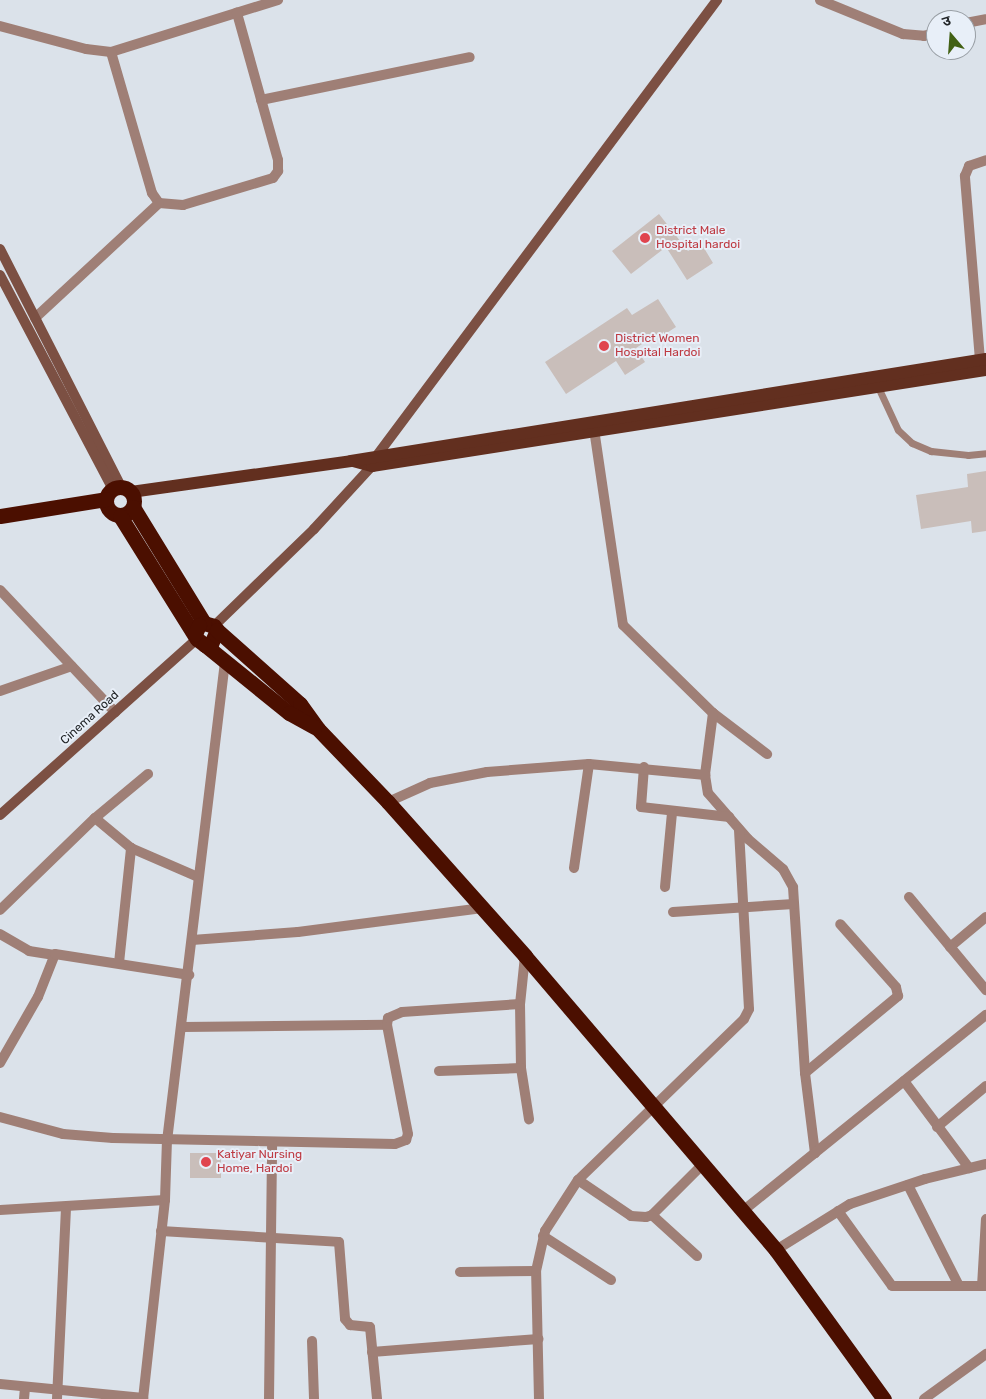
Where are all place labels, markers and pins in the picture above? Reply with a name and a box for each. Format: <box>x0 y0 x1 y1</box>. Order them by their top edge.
place label: District Male Hospital hardoi <box>656 224 740 252</box>
marker: District Male Hospital hardoi <box>638 231 652 245</box>
place label: District Women Hospital Hardoi <box>615 332 700 360</box>
marker: District Women Hospital Hardoi <box>597 339 611 353</box>
place label: Katiyar Nursing Home, Hardoi <box>217 1148 302 1176</box>
marker: Katiyar Nursing Home, Hardoi <box>199 1155 213 1169</box>

